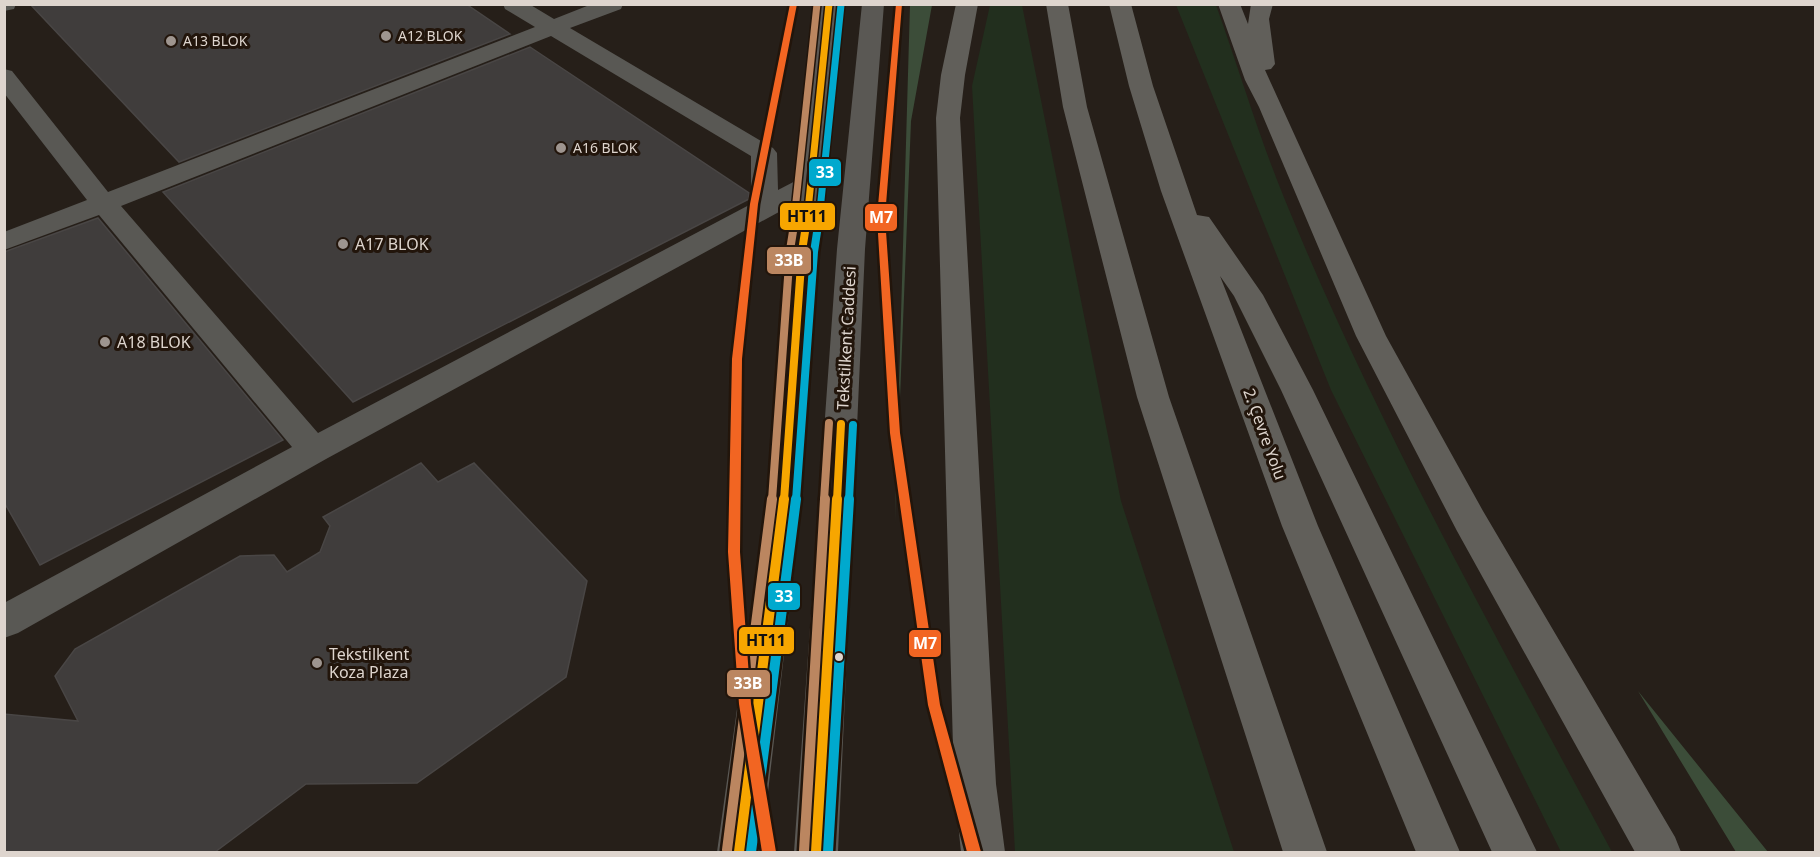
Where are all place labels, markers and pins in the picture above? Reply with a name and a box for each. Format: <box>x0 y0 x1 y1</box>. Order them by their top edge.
place label: A12 BLOK <box>398 26 463 45</box>
marker: A12 BLOK <box>379 29 393 43</box>
place label: A13 BLOK <box>183 31 248 50</box>
marker: A13 BLOK <box>164 34 178 48</box>
place label: A16 BLOK <box>573 138 638 157</box>
marker: A16 BLOK <box>554 141 568 155</box>
place label: A17 BLOK <box>355 233 429 255</box>
marker: A17 BLOK <box>336 237 350 251</box>
place label: A18 BLOK <box>117 331 191 353</box>
marker: A18 BLOK <box>98 335 112 349</box>
place label: Tekstilkent Koza Plaza <box>329 643 409 683</box>
unlabelled marker <box>833 651 845 663</box>
marker: Tekstilkent Koza Plaza <box>310 656 324 670</box>

